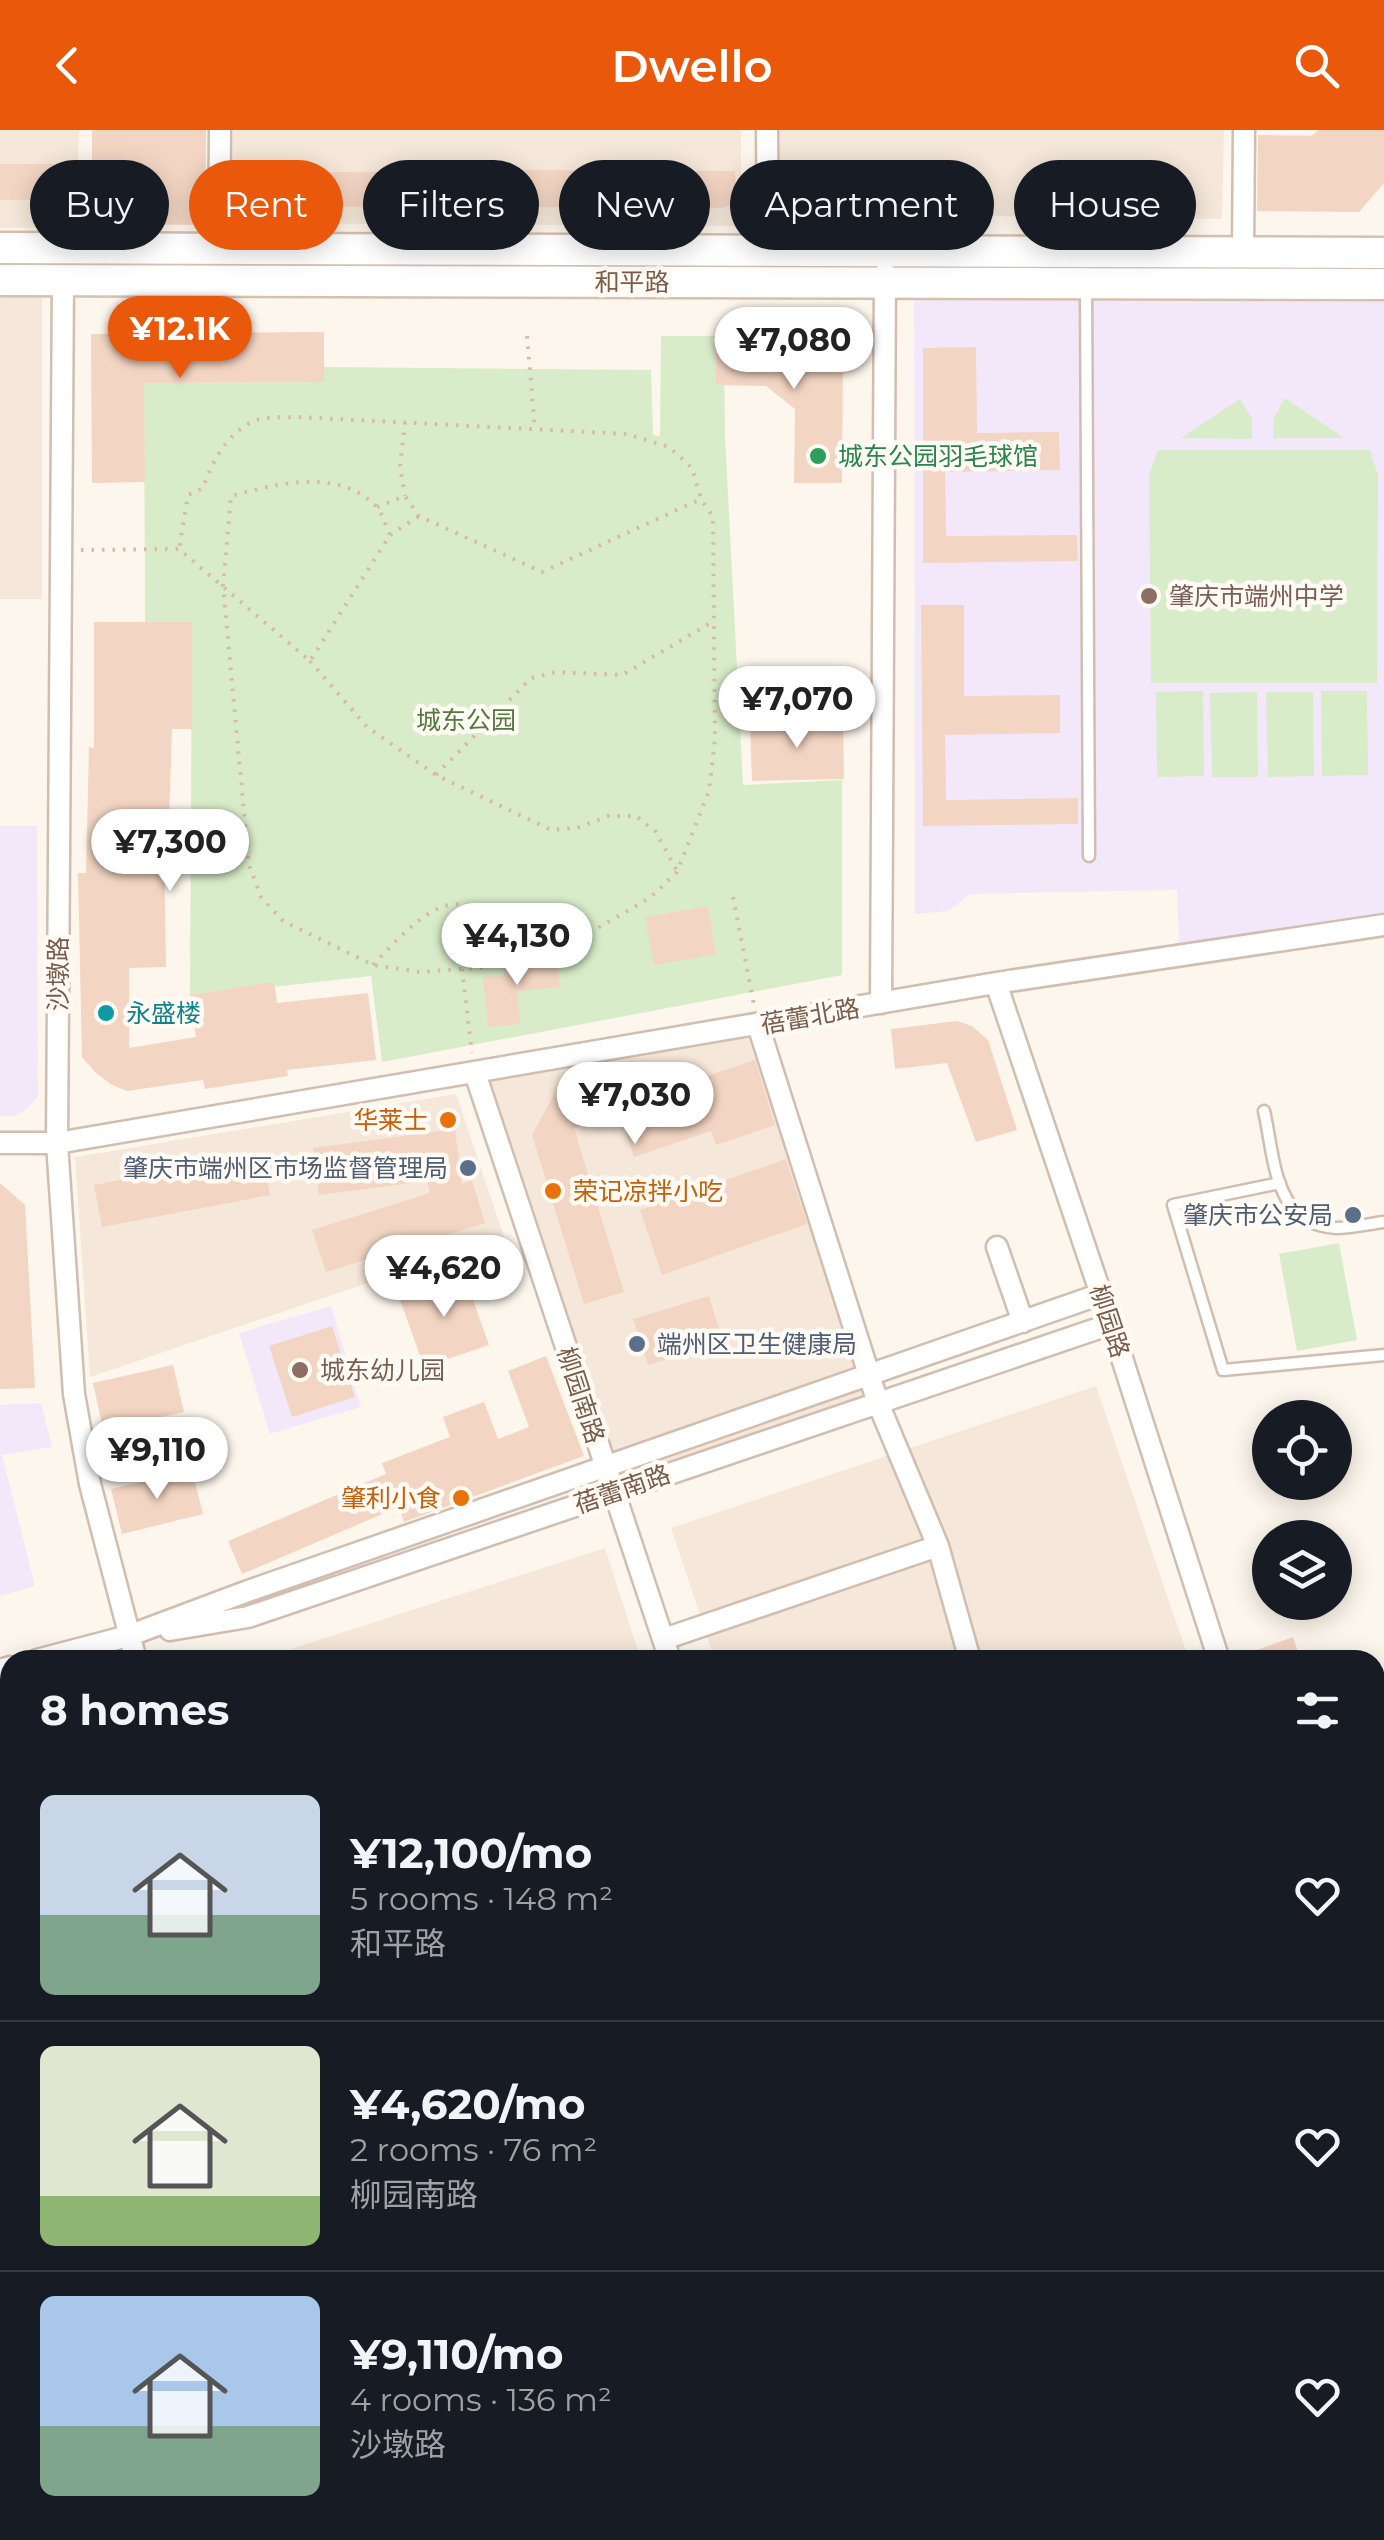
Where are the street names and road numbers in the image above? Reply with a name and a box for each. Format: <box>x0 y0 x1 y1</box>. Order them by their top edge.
street label: 和平路 <box>594 267 670 297</box>
street label: 沙墩路 <box>43 936 73 1012</box>
street label: 蓓蕾北路 <box>758 993 862 1039</box>
street label: 柳园路 <box>1084 1281 1136 1361</box>
street label: 柳园南路 <box>551 1343 611 1447</box>
street label: 蓓蕾南路 <box>570 1459 674 1519</box>

